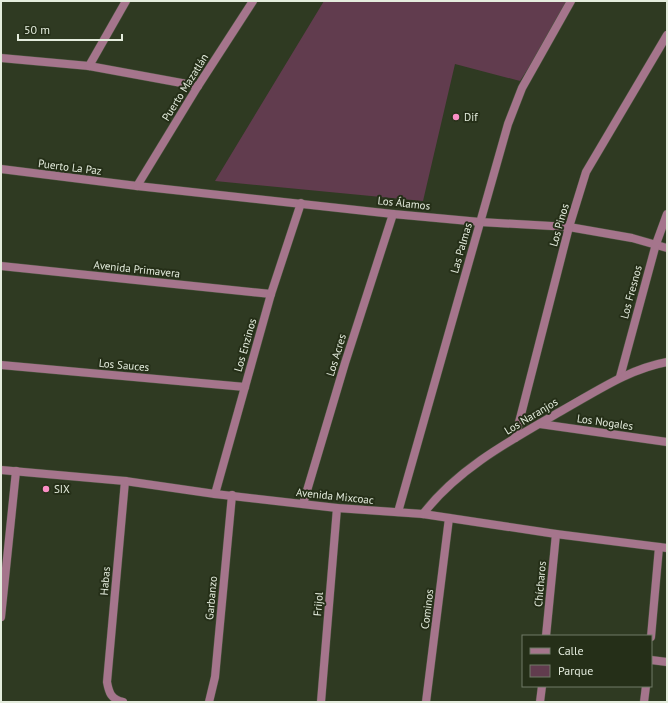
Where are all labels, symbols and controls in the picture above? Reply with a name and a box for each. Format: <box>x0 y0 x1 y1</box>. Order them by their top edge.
scale bar <box>18 16 122 42</box>
text: 50 m <box>24 22 50 37</box>
street label: Puerto Mazatlán <box>159 51 211 123</box>
place label: Dif <box>464 110 478 124</box>
marker: Dif <box>451 112 461 122</box>
street label: Puerto La Paz <box>37 156 103 178</box>
street label: Los Álamos <box>377 193 431 213</box>
street label: Los Pinos <box>546 202 572 248</box>
street label: Las Palmas <box>447 221 475 275</box>
street label: Avenida Primavera <box>93 257 181 281</box>
street label: Los Fresnos <box>617 263 645 320</box>
street label: Los Enzinos <box>231 316 259 373</box>
street label: Los Acres <box>323 332 349 378</box>
street label: Los Sauces <box>98 356 150 374</box>
street label: Los Naranjos <box>502 394 561 437</box>
street label: Los Nogales <box>576 411 634 433</box>
place label: SIX <box>54 482 70 496</box>
marker: SIX <box>41 484 51 494</box>
street label: Avenida Mixcoac <box>295 485 375 507</box>
street label: Chícharos <box>531 560 549 607</box>
street label: Habas <box>97 566 113 596</box>
street label: Garbanzo <box>202 575 220 621</box>
street label: Cominos <box>418 588 436 630</box>
street label: Frijol <box>310 590 326 617</box>
legend <box>522 635 652 687</box>
text: Calle <box>558 643 584 658</box>
text: Parque <box>558 663 593 678</box>

